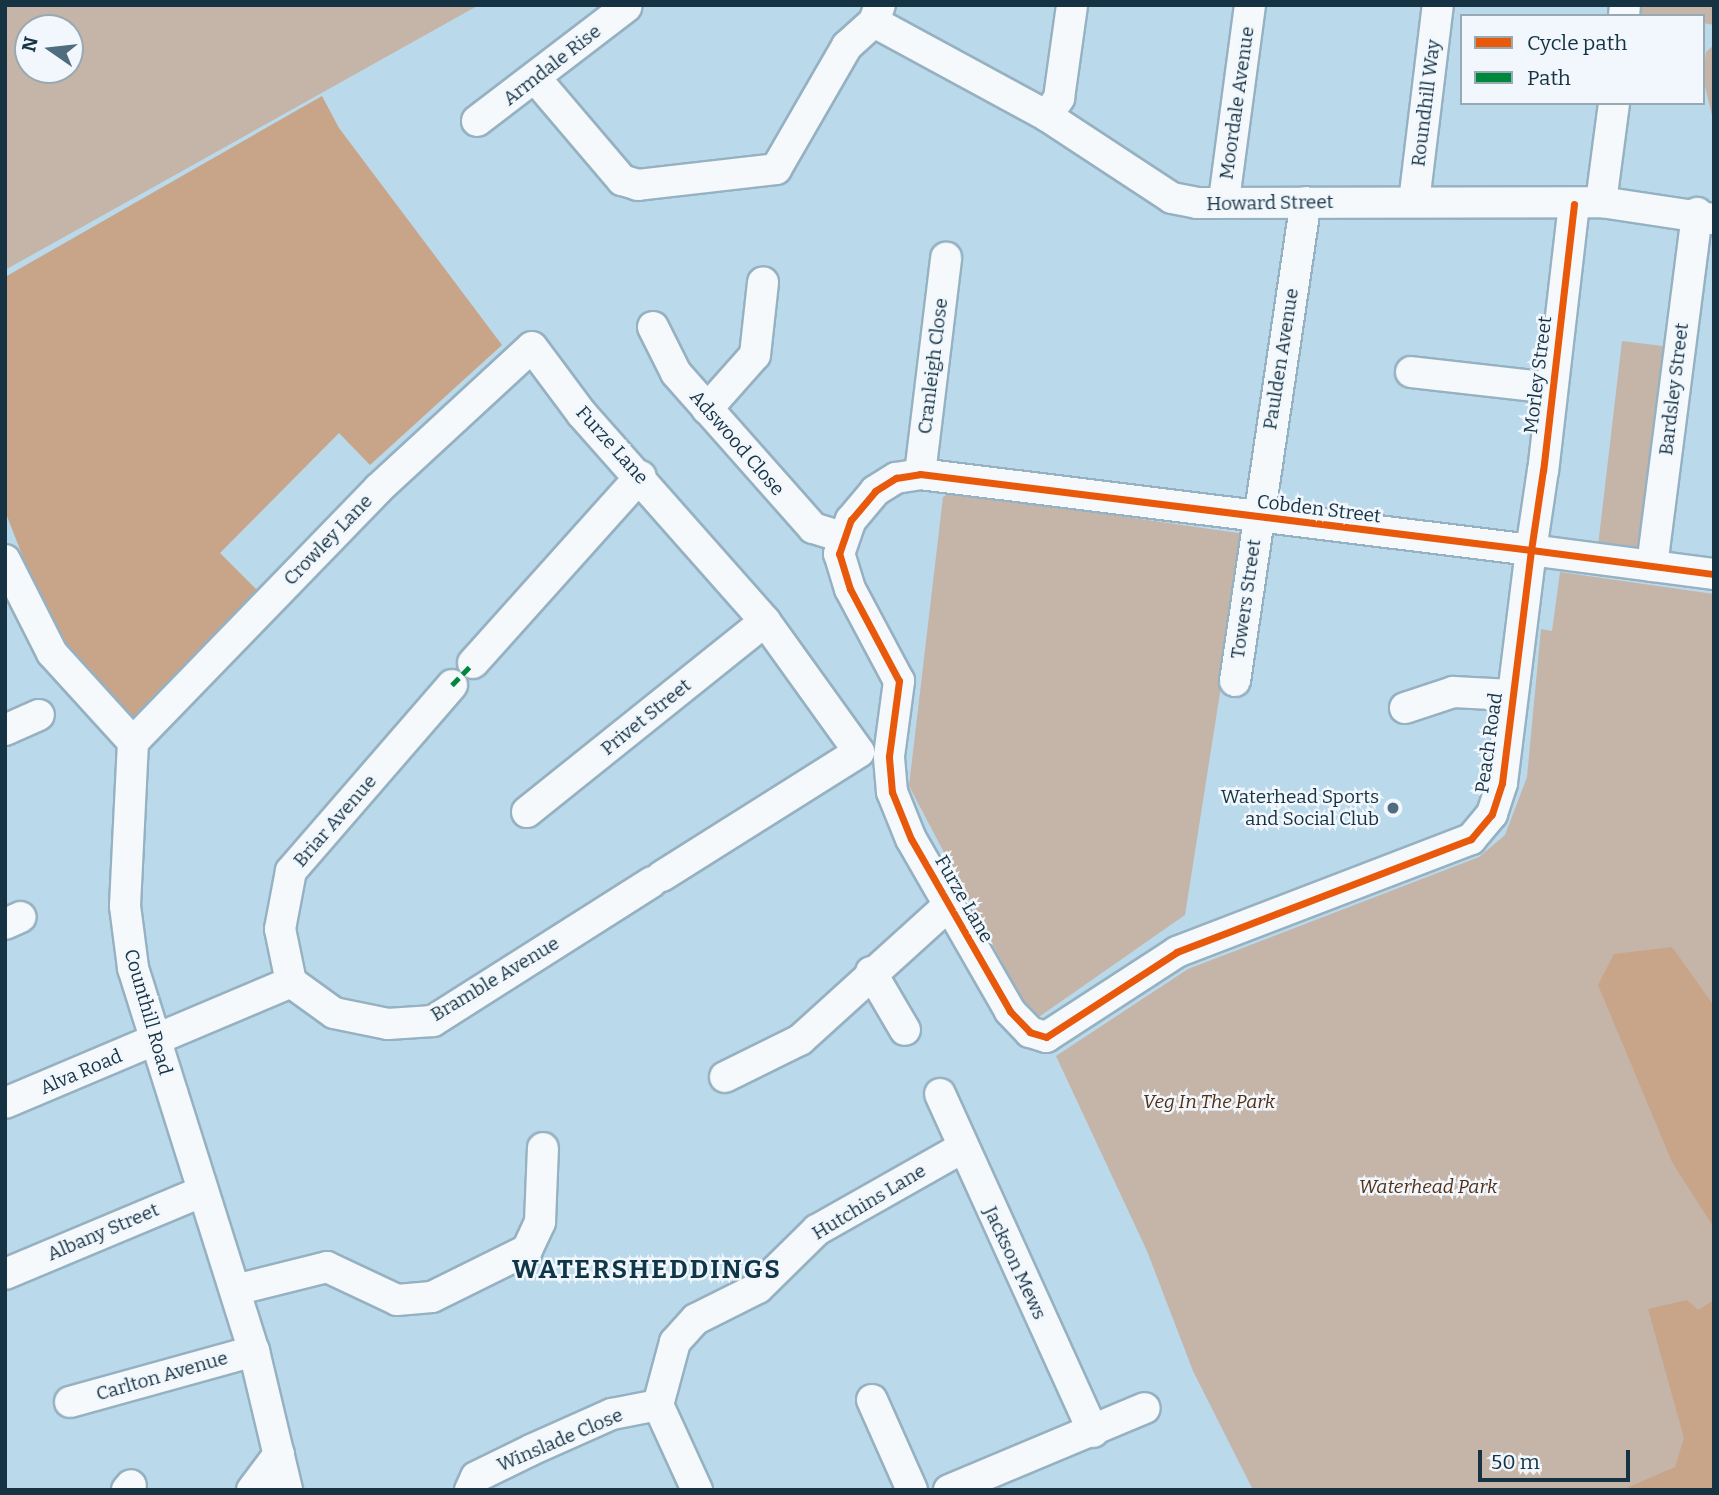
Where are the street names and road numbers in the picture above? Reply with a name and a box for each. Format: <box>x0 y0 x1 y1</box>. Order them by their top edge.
street label: Armdale Rise <box>499 20 605 110</box>
street label: Moordale Avenue <box>1215 25 1259 181</box>
street label: Roundhill Way <box>1407 38 1445 168</box>
street label: Howard Street <box>1206 190 1334 216</box>
street label: Paulden Avenue <box>1259 287 1303 431</box>
street label: Cranleigh Close <box>913 297 953 435</box>
street label: Morley Street <box>1519 315 1557 435</box>
street label: Bardsley Street <box>1655 321 1693 457</box>
street label: Adswood Close <box>685 386 789 500</box>
street label: Furze Lane <box>571 401 653 489</box>
street label: Crowley Lane <box>279 490 377 590</box>
street label: Cobden Street <box>1256 490 1382 528</box>
street label: Towers Street <box>1226 538 1266 660</box>
street label: Privet Street <box>596 674 696 760</box>
street label: Peach Road <box>1471 691 1507 795</box>
street label: Briar Avenue <box>289 770 381 872</box>
street label: Furze Lane <box>930 851 998 947</box>
street label: Bramble Avenue <box>427 932 563 1026</box>
street label: Counthill Road <box>119 946 177 1078</box>
street label: Alva Road <box>37 1045 125 1099</box>
street label: Hutchins Lane <box>808 1159 930 1245</box>
street label: Albany Street <box>44 1198 162 1266</box>
street label: Jackson Mews <box>979 1203 1051 1323</box>
street label: Carlton Avenue <box>94 1346 230 1406</box>
street label: Winslade Close <box>494 1403 626 1477</box>

